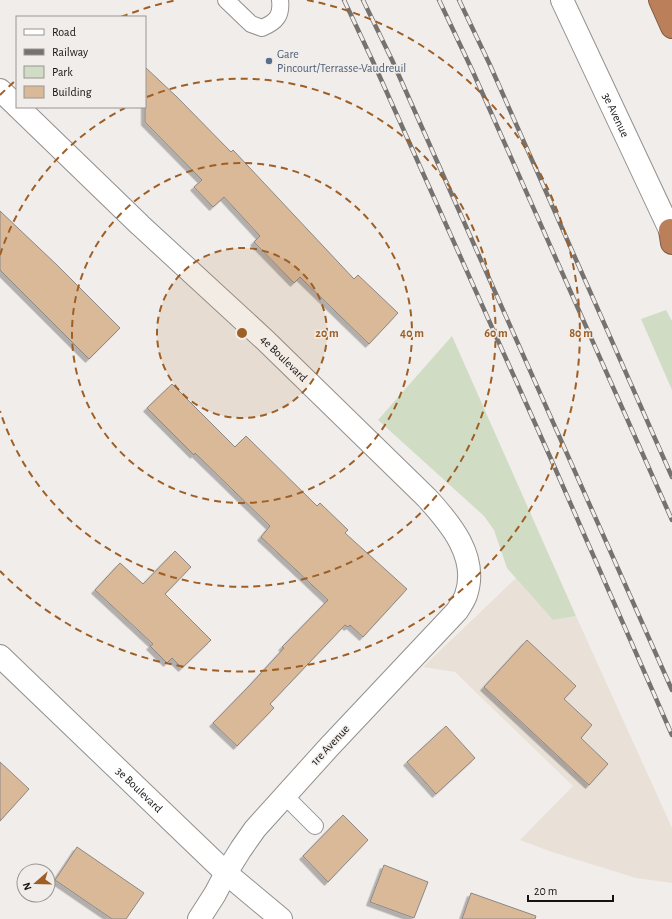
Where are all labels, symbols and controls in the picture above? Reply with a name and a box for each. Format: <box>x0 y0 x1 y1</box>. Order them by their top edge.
legend <box>16 16 146 108</box>
text: Road <box>52 26 76 38</box>
text: Railway <box>52 46 88 59</box>
place label: Gare Pincourt/Terrasse-Vaudreuil <box>277 48 406 74</box>
marker: Gare Pincourt/Terrasse-Vaudreuil <box>264 56 274 66</box>
text: Park <box>52 66 73 78</box>
text: Building <box>52 86 92 98</box>
street label: 3e Avenue <box>600 91 632 139</box>
centre of rings <box>235 326 249 340</box>
text: 20 m <box>315 327 339 339</box>
text: 40 m <box>400 327 424 339</box>
text: 60 m <box>484 327 508 339</box>
text: 80 m <box>569 327 593 339</box>
street label: 4e Boulevard <box>258 333 310 384</box>
street label: 1re Avenue <box>308 722 352 768</box>
street label: 3e Boulevard <box>113 765 165 815</box>
north arrow <box>16 863 56 903</box>
scale bar <box>528 877 613 903</box>
text: N <box>21 881 34 892</box>
text: 20 m <box>534 885 557 897</box>

